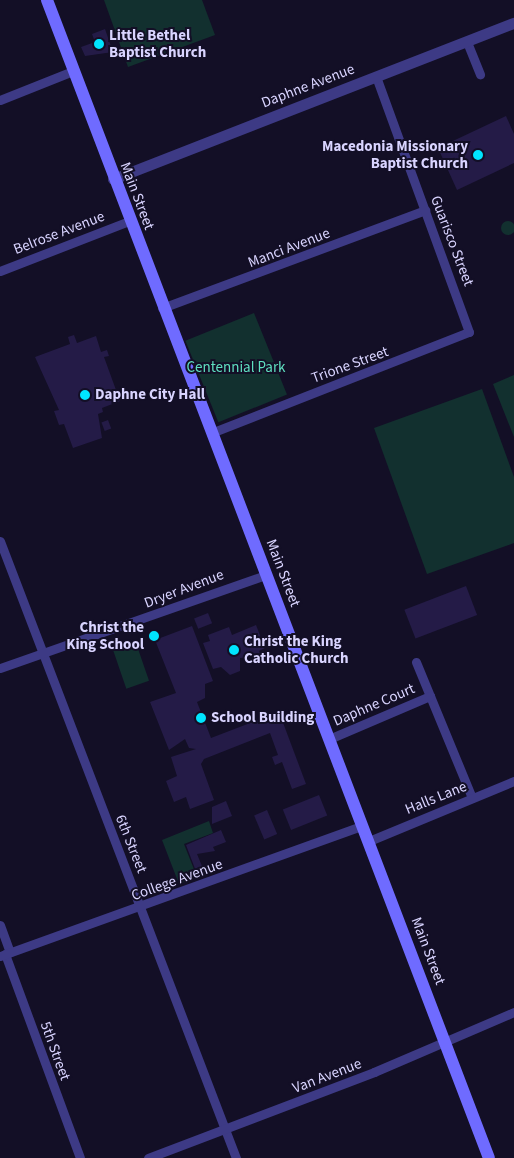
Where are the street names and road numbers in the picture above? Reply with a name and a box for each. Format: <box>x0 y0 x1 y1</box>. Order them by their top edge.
street label: Daphne Avenue <box>259 60 357 112</box>
street label: Main Street <box>116 160 158 232</box>
street label: Guarisco Street <box>427 193 477 289</box>
street label: Belrose Avenue <box>11 207 107 259</box>
street label: Manci Avenue <box>245 224 333 272</box>
street label: Trione Street <box>309 343 391 387</box>
street label: Main Street <box>262 537 304 609</box>
street label: Dryer Avenue <box>142 566 226 612</box>
street label: Daphne Court <box>330 680 418 730</box>
street label: Halls Lane <box>403 778 469 818</box>
street label: 6th Street <box>111 812 151 876</box>
street label: College Avenue <box>129 855 225 905</box>
street label: Main Street <box>407 915 449 987</box>
street label: 5th Street <box>36 1019 74 1083</box>
street label: Van Avenue <box>290 1055 364 1097</box>

